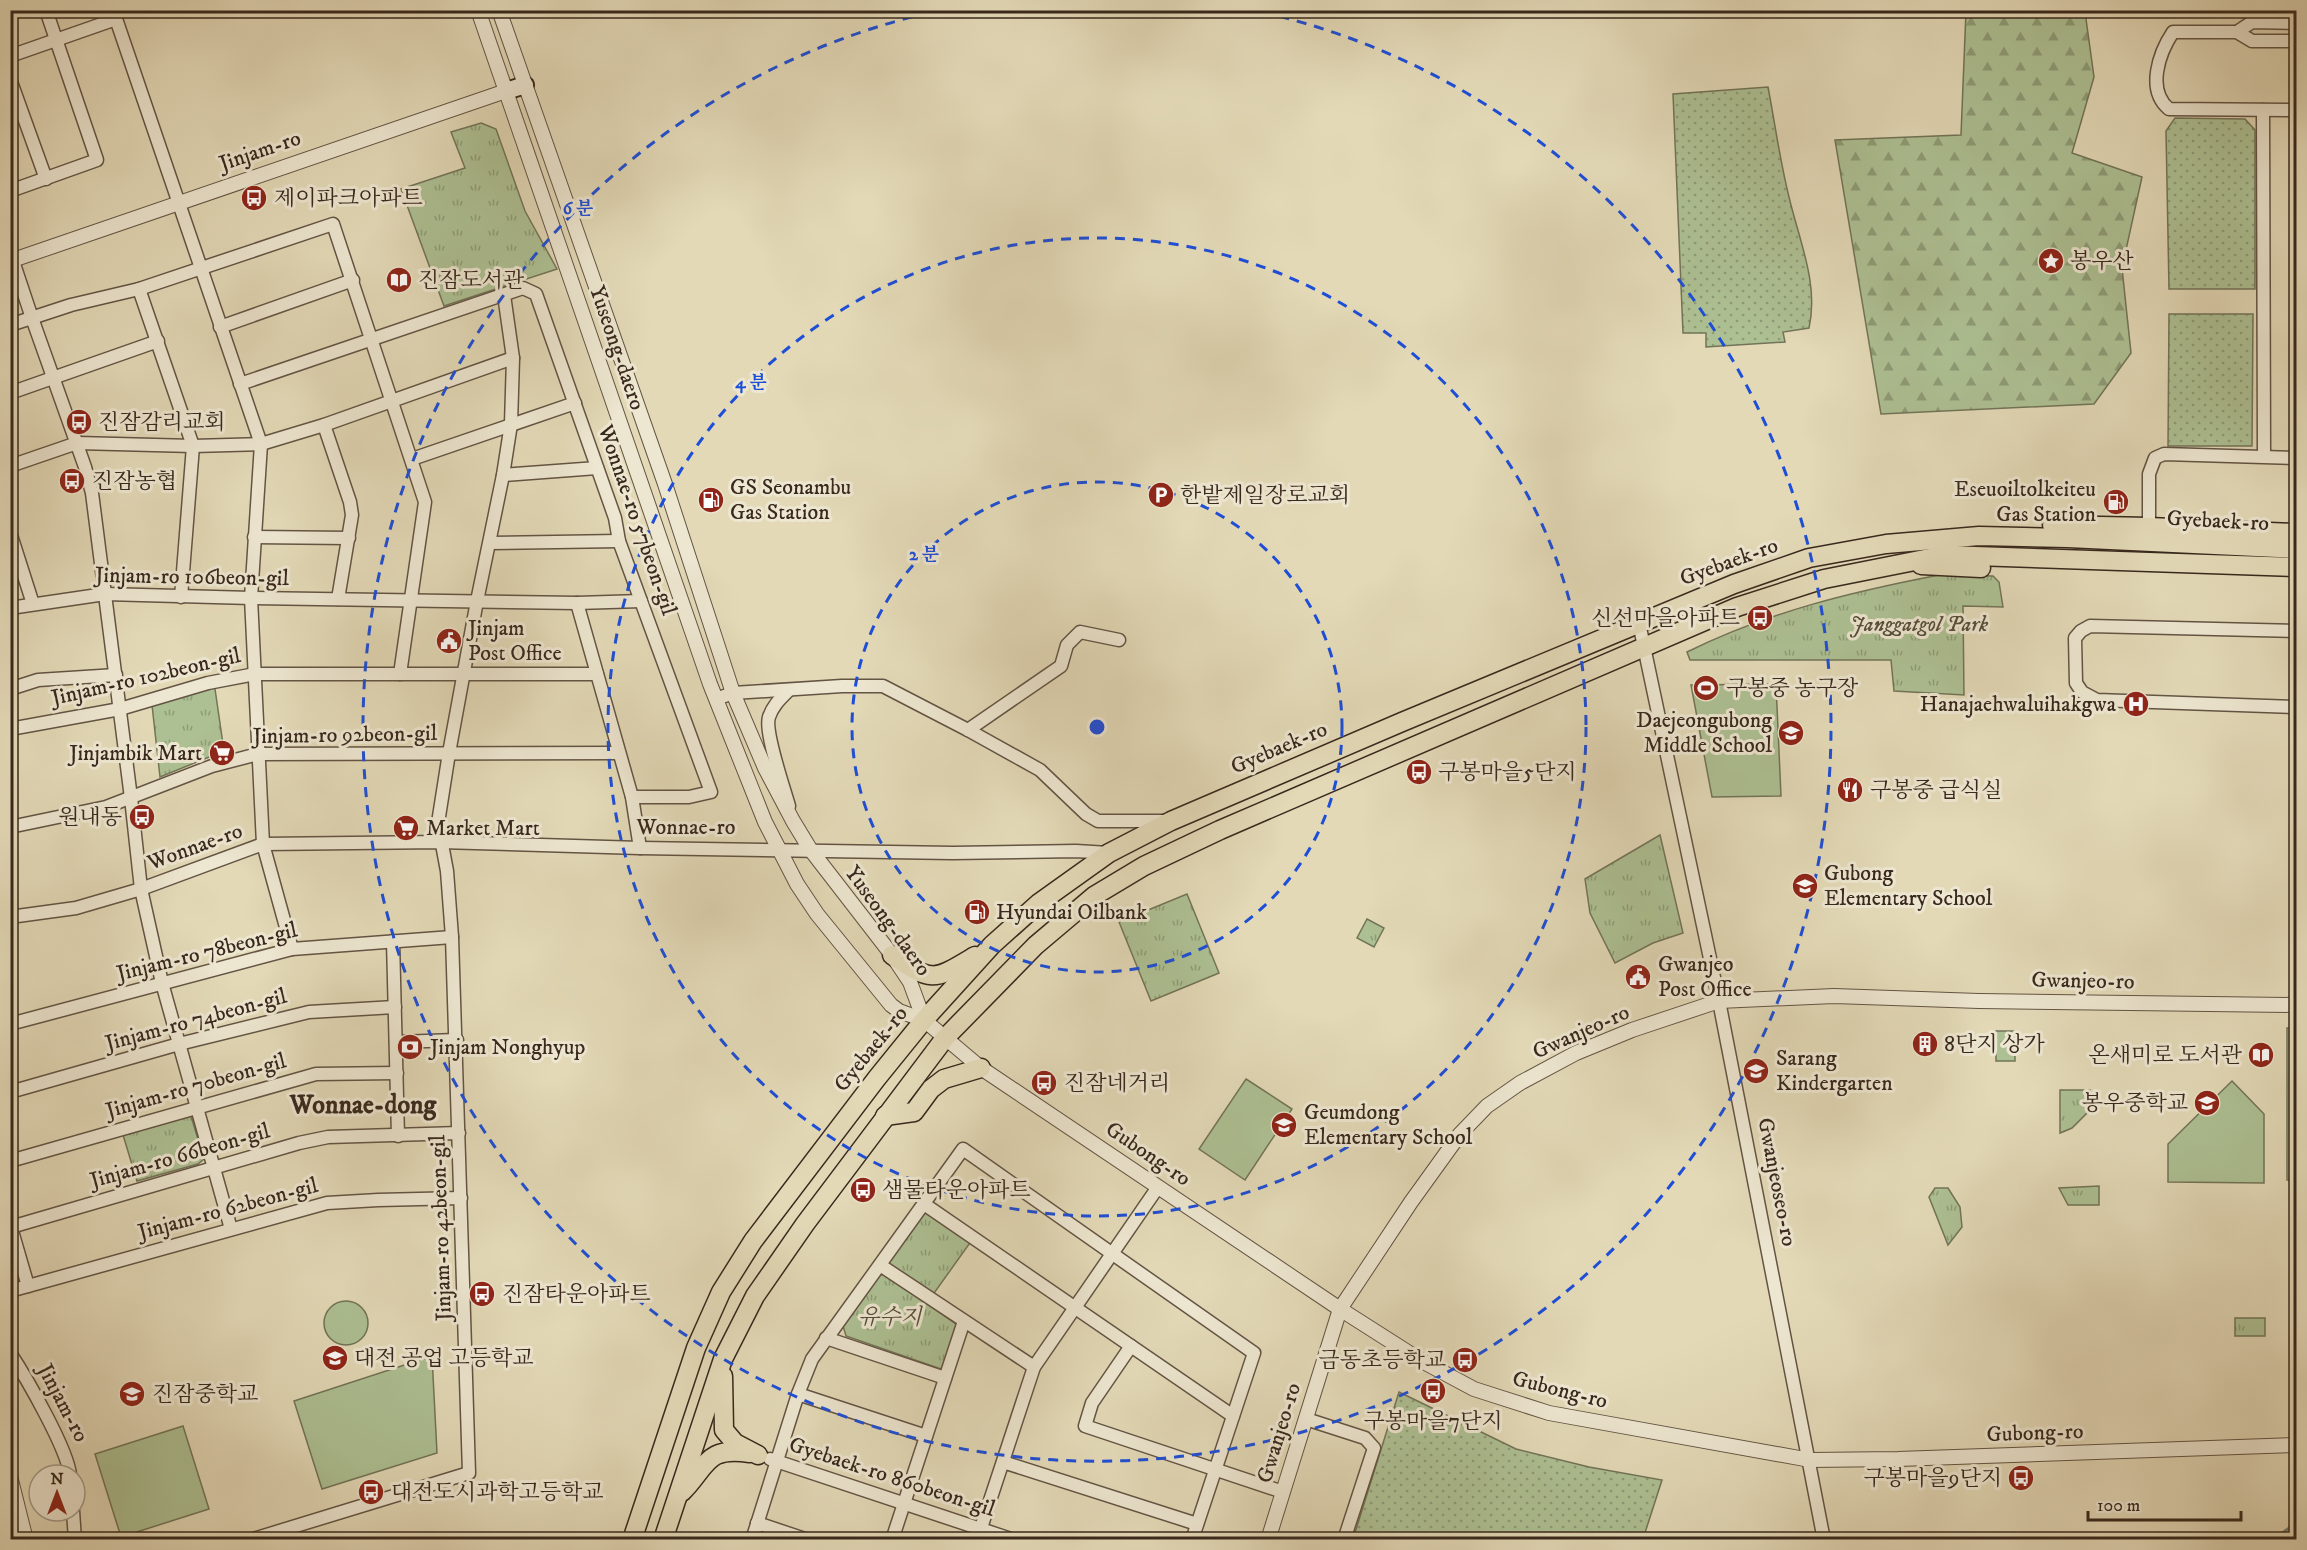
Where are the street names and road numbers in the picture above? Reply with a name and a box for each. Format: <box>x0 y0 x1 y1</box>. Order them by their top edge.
street label: Jinjam-ro <box>214 124 304 178</box>
street label: Yuseong-daero <box>583 282 651 414</box>
street label: Wonnae-ro 57beon-gil <box>591 420 682 619</box>
street label: Gyebaek-ro <box>2166 505 2270 537</box>
street label: Gyebaek-ro <box>1676 532 1782 592</box>
street label: Jinjam-ro 106beon-gil <box>93 562 290 592</box>
street label: Jinjam-ro 102beon-gil <box>47 642 244 712</box>
street label: Gyebaek-ro <box>1227 716 1331 780</box>
street label: Jinjam-ro 92beon-gil <box>251 720 438 750</box>
street label: Wonnae-ro <box>635 814 736 841</box>
street label: Wonnae-ro <box>143 817 246 877</box>
street label: Yuseong-daero <box>839 861 937 981</box>
street label: Jinjam-ro 78beon-gil <box>112 916 301 988</box>
street label: Gwanjeo-ro <box>2031 967 2135 995</box>
street label: Jinjam-ro 74beon-gil <box>100 983 290 1058</box>
street label: Gwanjeo-ro <box>1528 999 1634 1065</box>
street label: Gyebaek-ro <box>828 1001 914 1097</box>
street label: Jinjam-ro 70beon-gil <box>101 1047 290 1125</box>
street label: Gwanjeoseo-ro <box>1751 1115 1803 1249</box>
street label: Gubong-ro <box>1100 1116 1196 1192</box>
street label: Jinjam-ro 66beon-gil <box>85 1117 273 1195</box>
street label: Jinjam-ro 42beon-gil <box>424 1134 458 1323</box>
street label: Jinjam-ro 62beon-gil <box>133 1172 321 1246</box>
street label: Jinjam-ro <box>30 1358 95 1447</box>
street label: Gubong-ro <box>1510 1365 1610 1415</box>
street label: Gwanjeo-ro <box>1251 1380 1307 1486</box>
street label: Gubong-ro <box>1986 1418 2084 1448</box>
street label: Gyebaek-ro 860beon-gil <box>786 1431 999 1523</box>

